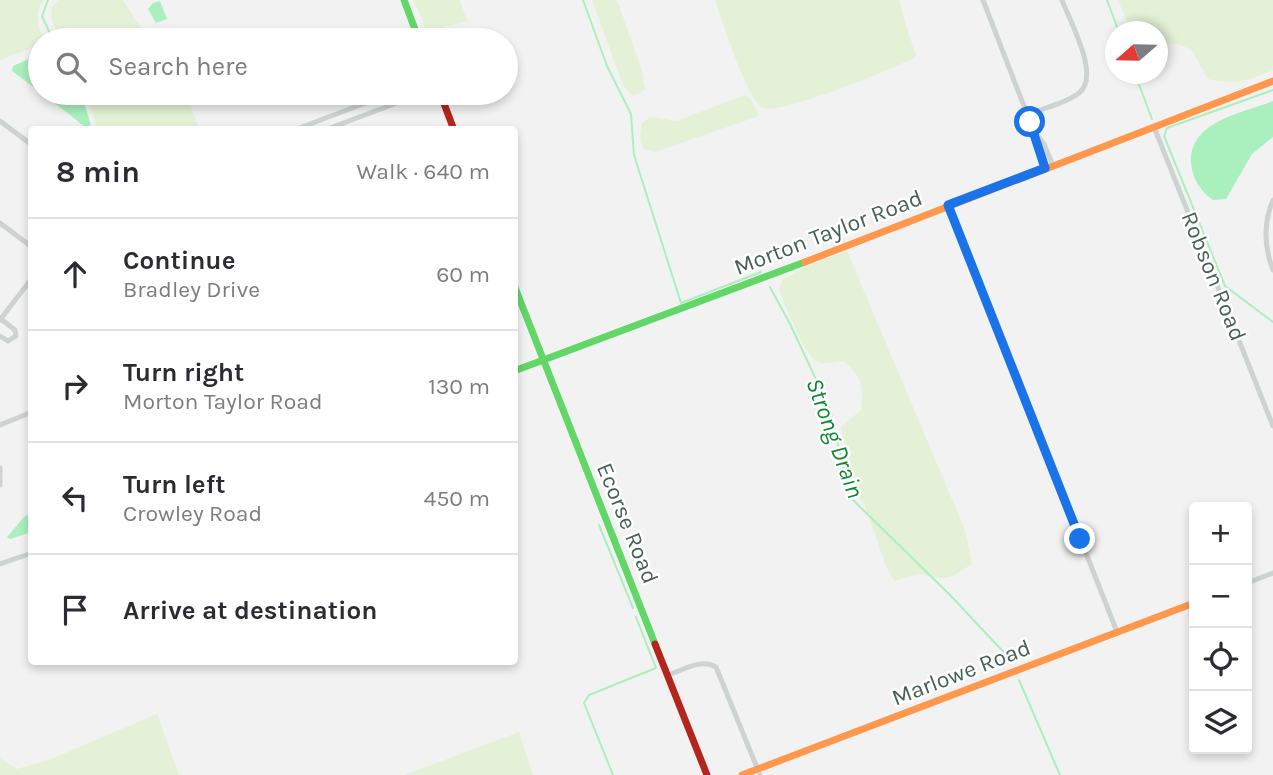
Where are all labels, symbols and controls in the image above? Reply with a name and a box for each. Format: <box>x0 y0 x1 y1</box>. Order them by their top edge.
north arrow <box>1105 21 1168 84</box>
search box <box>28 28 518 105</box>
icon: search <box>52 48 90 86</box>
text: Search here <box>108 51 248 82</box>
route start <box>1014 106 1045 137</box>
text: 8 min <box>56 154 140 190</box>
text: Walk · 640 m <box>356 158 490 185</box>
street label: Morton Taylor Road <box>730 184 926 281</box>
street label: Robson Road <box>1175 208 1252 345</box>
text: Continue <box>123 245 235 276</box>
icon: ahead <box>56 255 94 293</box>
text: 60 m <box>436 261 490 288</box>
text: Bradley Drive <box>123 276 260 303</box>
text: Turn right <box>123 357 244 388</box>
icon: right <box>56 367 94 405</box>
text: 130 m <box>428 373 490 400</box>
water label: Strong Drain <box>800 374 870 502</box>
text: Morton Taylor Road <box>123 388 323 415</box>
street label: Ecorse Road <box>591 459 664 588</box>
text: Turn left <box>123 469 225 500</box>
icon: left <box>56 479 94 517</box>
text: 450 m <box>424 485 490 512</box>
text: Crowley Road <box>123 500 262 527</box>
map controls <box>1189 502 1252 754</box>
button: + <box>1189 502 1252 565</box>
route end <box>1064 523 1095 554</box>
button: − <box>1189 565 1252 628</box>
icon: arrive <box>56 591 94 629</box>
text: Arrive at destination <box>123 595 377 626</box>
button: locate <box>1189 628 1252 691</box>
street label: Marlowe Road <box>888 634 1034 711</box>
button: layers <box>1189 691 1252 754</box>

